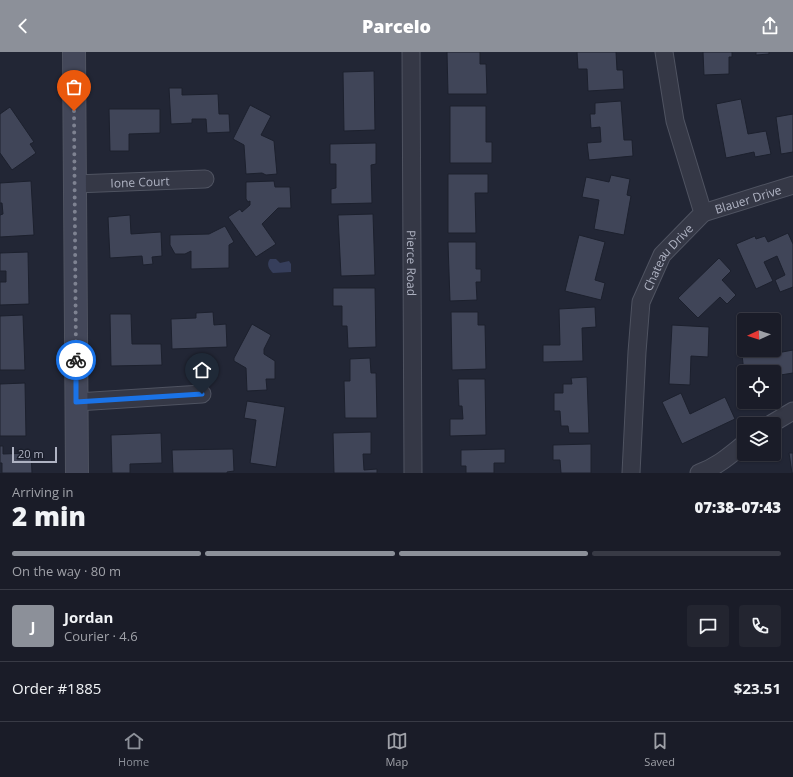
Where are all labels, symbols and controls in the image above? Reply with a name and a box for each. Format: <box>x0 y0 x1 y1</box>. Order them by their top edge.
text: Parcelo <box>362 14 431 38</box>
icon: back <box>12 15 34 37</box>
icon: share <box>759 15 781 37</box>
pin <box>57 70 91 111</box>
icon: bag <box>63 76 85 98</box>
street label: Ione Court <box>110 172 170 191</box>
street label: Blauer Drive <box>712 181 784 217</box>
street label: Chateau Drive <box>639 220 697 294</box>
street label: Pierce Road <box>403 230 421 296</box>
north arrow <box>737 313 781 357</box>
map controls <box>737 313 781 461</box>
courier <box>56 340 96 380</box>
icon: bike <box>65 349 87 371</box>
pin <box>185 353 219 394</box>
icon: home <box>191 359 213 381</box>
button: locate <box>737 365 781 409</box>
button: layers <box>737 417 781 461</box>
scale bar <box>12 445 57 464</box>
text: 20 m <box>18 446 44 461</box>
text: Arriving in <box>12 483 74 501</box>
text: 07:38–07:43 <box>695 497 781 517</box>
text: 2 min <box>12 498 86 534</box>
text: On the way · 80 m <box>12 562 121 580</box>
button: chat <box>687 605 729 647</box>
button: phone <box>739 605 781 647</box>
text: Jordan <box>64 607 113 627</box>
text: J <box>31 616 35 636</box>
text: Courier · 4.6 <box>64 627 138 645</box>
text: Order #1885 <box>12 678 101 698</box>
text: $23.51 <box>734 678 781 698</box>
tab: Home <box>118 730 149 769</box>
tab: Map <box>385 730 408 769</box>
tab: Saved <box>644 730 675 769</box>

